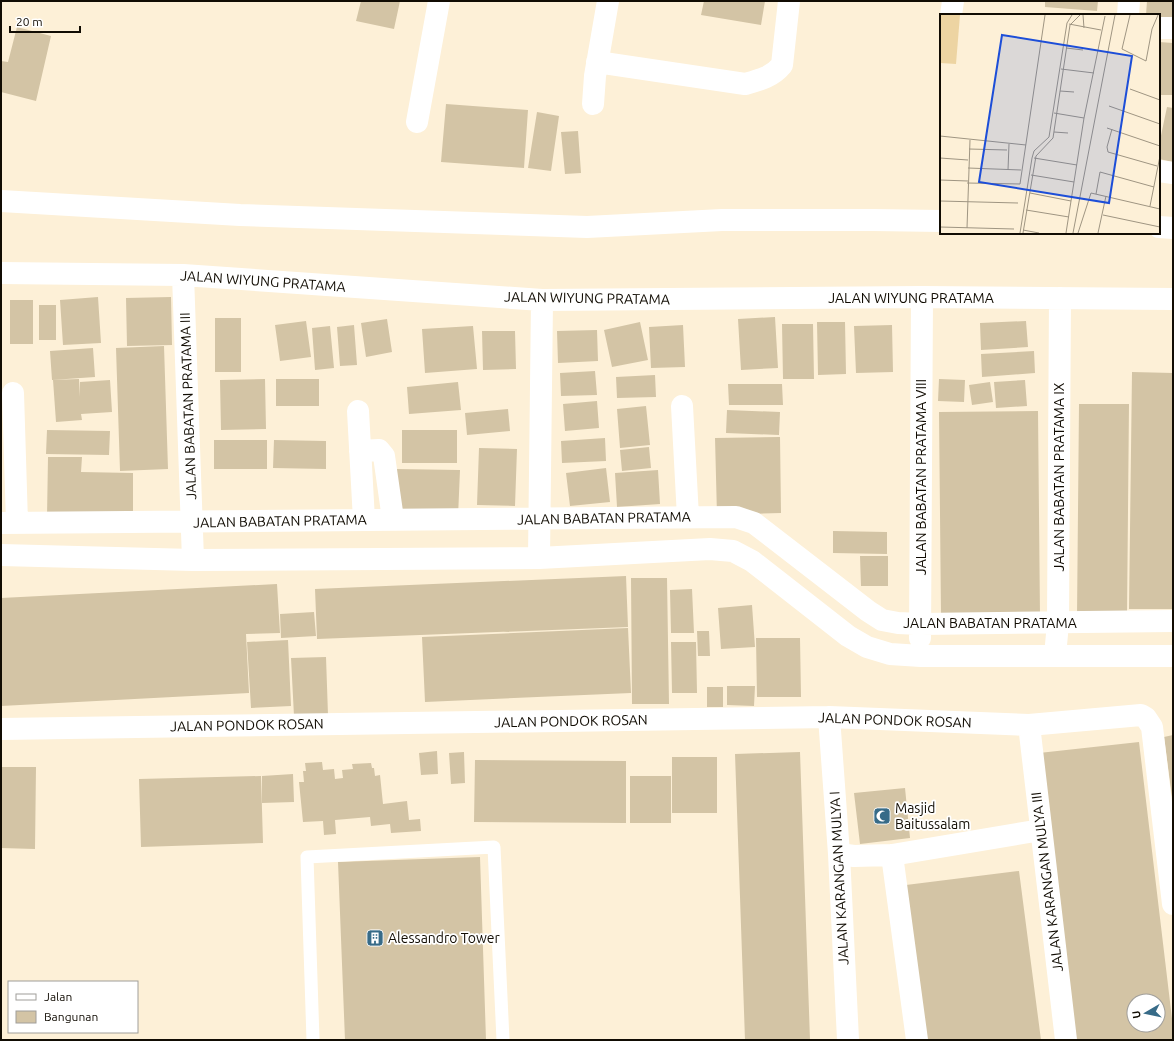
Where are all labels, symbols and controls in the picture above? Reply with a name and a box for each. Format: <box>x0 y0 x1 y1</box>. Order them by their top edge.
scale bar <box>10 8 80 34</box>
inset map <box>940 14 1160 234</box>
text: 20 m <box>16 15 43 28</box>
street label: JALAN WIYUNG PRATAMA <box>180 267 346 295</box>
street label: JALAN WIYUNG PRATAMA <box>504 289 670 307</box>
street label: JALAN WIYUNG PRATAMA <box>828 290 994 306</box>
street label: JALAN BABATAN PRATAMA III <box>177 312 199 500</box>
street label: JALAN BABATAN PRATAMA VIII <box>913 379 929 575</box>
street label: JALAN BABATAN PRATAMA IX <box>1051 382 1067 571</box>
street label: JALAN BABATAN PRATAMA <box>517 508 691 528</box>
street label: JALAN BABATAN PRATAMA <box>193 511 367 531</box>
street label: JALAN BABATAN PRATAMA <box>903 615 1077 631</box>
street label: JALAN PONDOK ROSAN <box>818 709 972 731</box>
street label: JALAN PONDOK ROSAN <box>494 712 648 730</box>
street label: JALAN PONDOK ROSAN <box>170 716 324 734</box>
street label: JALAN KARANGAN MULYA I <box>826 791 852 965</box>
street label: JALAN KARANGAN MULYA III <box>1028 791 1066 973</box>
place label: Masjid Baitussalam <box>895 800 970 832</box>
mosque icon: Masjid Baitussalam <box>872 806 892 826</box>
building icon: Alessandro Tower <box>365 928 385 948</box>
place label: Alessandro Tower <box>388 930 501 946</box>
legend <box>8 981 138 1033</box>
text: Jalan <box>44 990 72 1003</box>
north arrow <box>1126 993 1166 1033</box>
text: Bangunan <box>44 1010 98 1023</box>
text: U <box>1130 1010 1143 1019</box>

